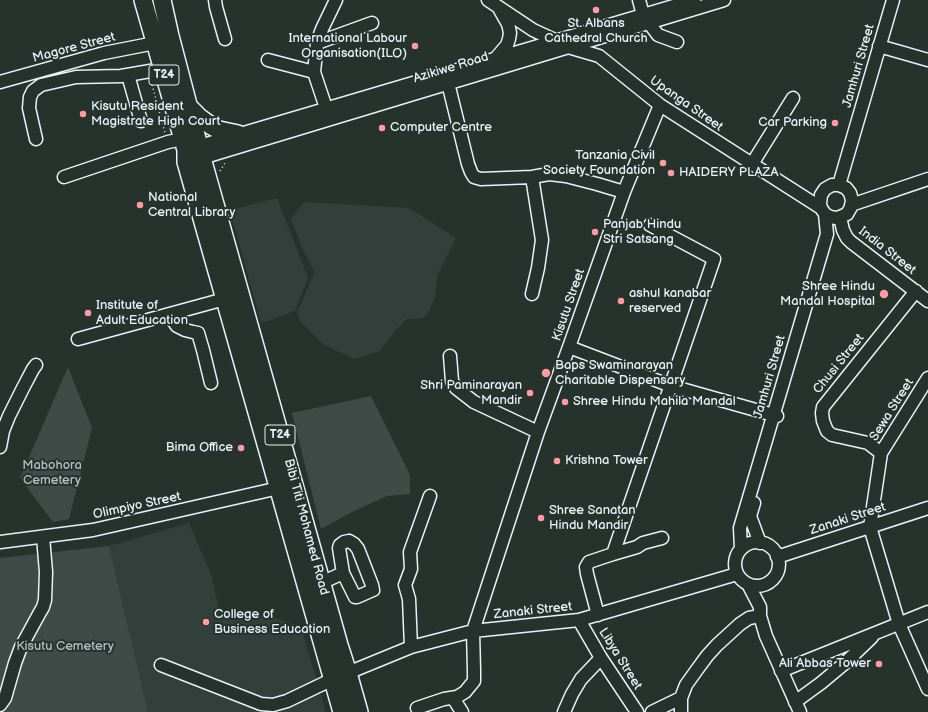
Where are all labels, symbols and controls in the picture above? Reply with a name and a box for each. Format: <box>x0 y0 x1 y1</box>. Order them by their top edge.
marker: St. Albans Cathedral Church <box>591 5 601 15</box>
place label: St. Albans Cathedral Church <box>544 16 648 47</box>
street label: Jamhuri Street <box>840 23 878 109</box>
street label: Magore Street <box>31 29 117 67</box>
place label: International Labour Organisation(ILO) <box>288 31 407 62</box>
marker: International Labour Organisation(ILO) <box>410 41 420 51</box>
street label: Azikiwe Road <box>411 49 491 87</box>
road number: T24 <box>149 65 179 85</box>
street label: Upanga Street <box>646 73 726 135</box>
place label: Kisutu Resident Magistrate High Court <box>91 99 220 130</box>
marker: Kisutu Resident Magistrate High Court <box>78 109 88 119</box>
place label: Car Parking <box>758 115 827 131</box>
marker: Car Parking <box>830 118 840 128</box>
place label: Computer Centre <box>390 120 492 136</box>
marker: Computer Centre <box>377 123 387 133</box>
place label: Tanzania Civil Society Foundation <box>543 148 655 179</box>
marker: Tanzania Civil Society Foundation <box>658 158 668 168</box>
place label: HAIDERY PLAZA <box>679 165 778 181</box>
marker: HAIDERY PLAZA <box>666 168 676 178</box>
place label: National Central Library <box>148 190 235 221</box>
marker: National Central Library <box>135 200 145 210</box>
place label: Panjab Hindu Stri Satsang <box>603 217 681 248</box>
street label: India Street <box>855 224 919 278</box>
marker: Panjab Hindu Stri Satsang <box>590 227 600 237</box>
street label: Kisutu Street <box>549 267 589 343</box>
place label: Shree Hindu Mandal Hospital <box>780 279 875 310</box>
place label: ashul kanabar reserved <box>629 286 711 317</box>
marker: Shree Hindu Mandal Hospital <box>878 288 890 300</box>
marker: ashul kanabar reserved <box>616 296 626 306</box>
place label: Institute of Adult Education <box>96 298 188 329</box>
marker: Institute of Adult Education <box>83 308 93 318</box>
street label: Chusi Street <box>810 331 868 397</box>
street label: Jamhuri Street <box>751 334 789 420</box>
place label: Baps Swaminarayan Charitable Dispensary <box>555 358 685 389</box>
marker: Baps Swaminarayan Charitable Dispensary <box>540 367 552 379</box>
street label: Sewa Street <box>867 376 917 444</box>
place label: Shri Paminarayan Mandir <box>420 378 522 409</box>
marker: Shri Paminarayan Mandir <box>525 388 535 398</box>
place label: Shree Hindu Mahila Mandal <box>573 394 736 410</box>
marker: Shree Hindu Mahila Mandal <box>560 397 570 407</box>
road number: T24 <box>265 425 295 445</box>
place label: Bima Office <box>166 440 233 456</box>
marker: Bima Office <box>236 443 246 453</box>
place label: Krishna Tower <box>565 453 648 469</box>
marker: Krishna Tower <box>552 456 562 466</box>
street label: Bibi Titi Mohamed Road <box>280 457 332 597</box>
park label: Mabohora Cemetery <box>22 458 82 489</box>
street label: Olimpiyo Street <box>92 489 182 523</box>
street label: Zanaki Street <box>808 499 888 539</box>
place label: Shree Sanatan Hindu Mandir <box>549 503 636 534</box>
marker: Shree Sanatan Hindu Mandir <box>536 513 546 523</box>
street label: Zanaki Street <box>493 599 573 623</box>
place label: College of Business Education <box>214 607 330 638</box>
marker: College of Business Education <box>201 617 211 627</box>
street label: Libya Street <box>595 625 645 693</box>
park label: Kisutu Cemetery <box>16 639 114 655</box>
place label: Ali Abbas Tower <box>779 656 871 672</box>
marker: Ali Abbas Tower <box>874 659 884 669</box>

